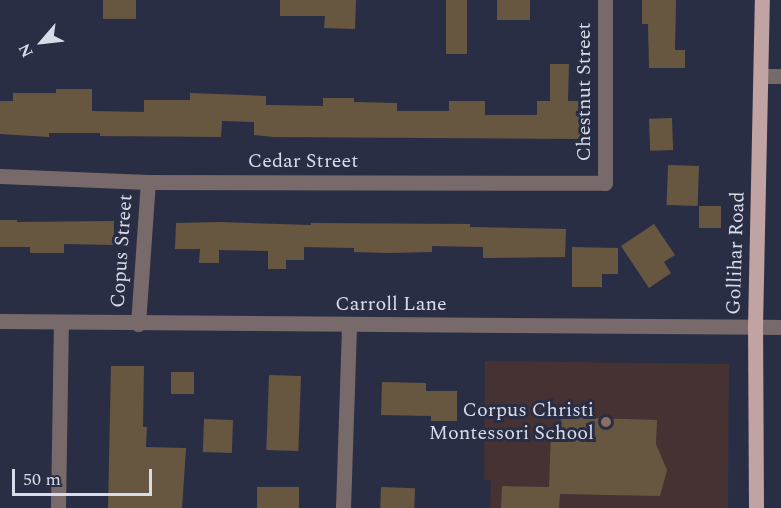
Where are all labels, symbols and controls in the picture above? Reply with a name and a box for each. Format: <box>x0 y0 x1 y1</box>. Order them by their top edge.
north arrow <box>12 12 72 72</box>
street label: Chestnut Street <box>572 23 596 161</box>
text: N <box>12 39 40 62</box>
street label: Cedar Street <box>248 149 358 173</box>
street label: Gollihar Road <box>722 191 750 315</box>
street label: Copus Street <box>106 193 138 309</box>
street label: Carroll Lane <box>335 292 447 316</box>
place label: Corpus Christi Montessori School <box>429 398 594 445</box>
marker: Corpus Christi Montessori School <box>599 415 613 429</box>
scale bar <box>15 457 154 495</box>
text: 50 m <box>23 466 61 493</box>

